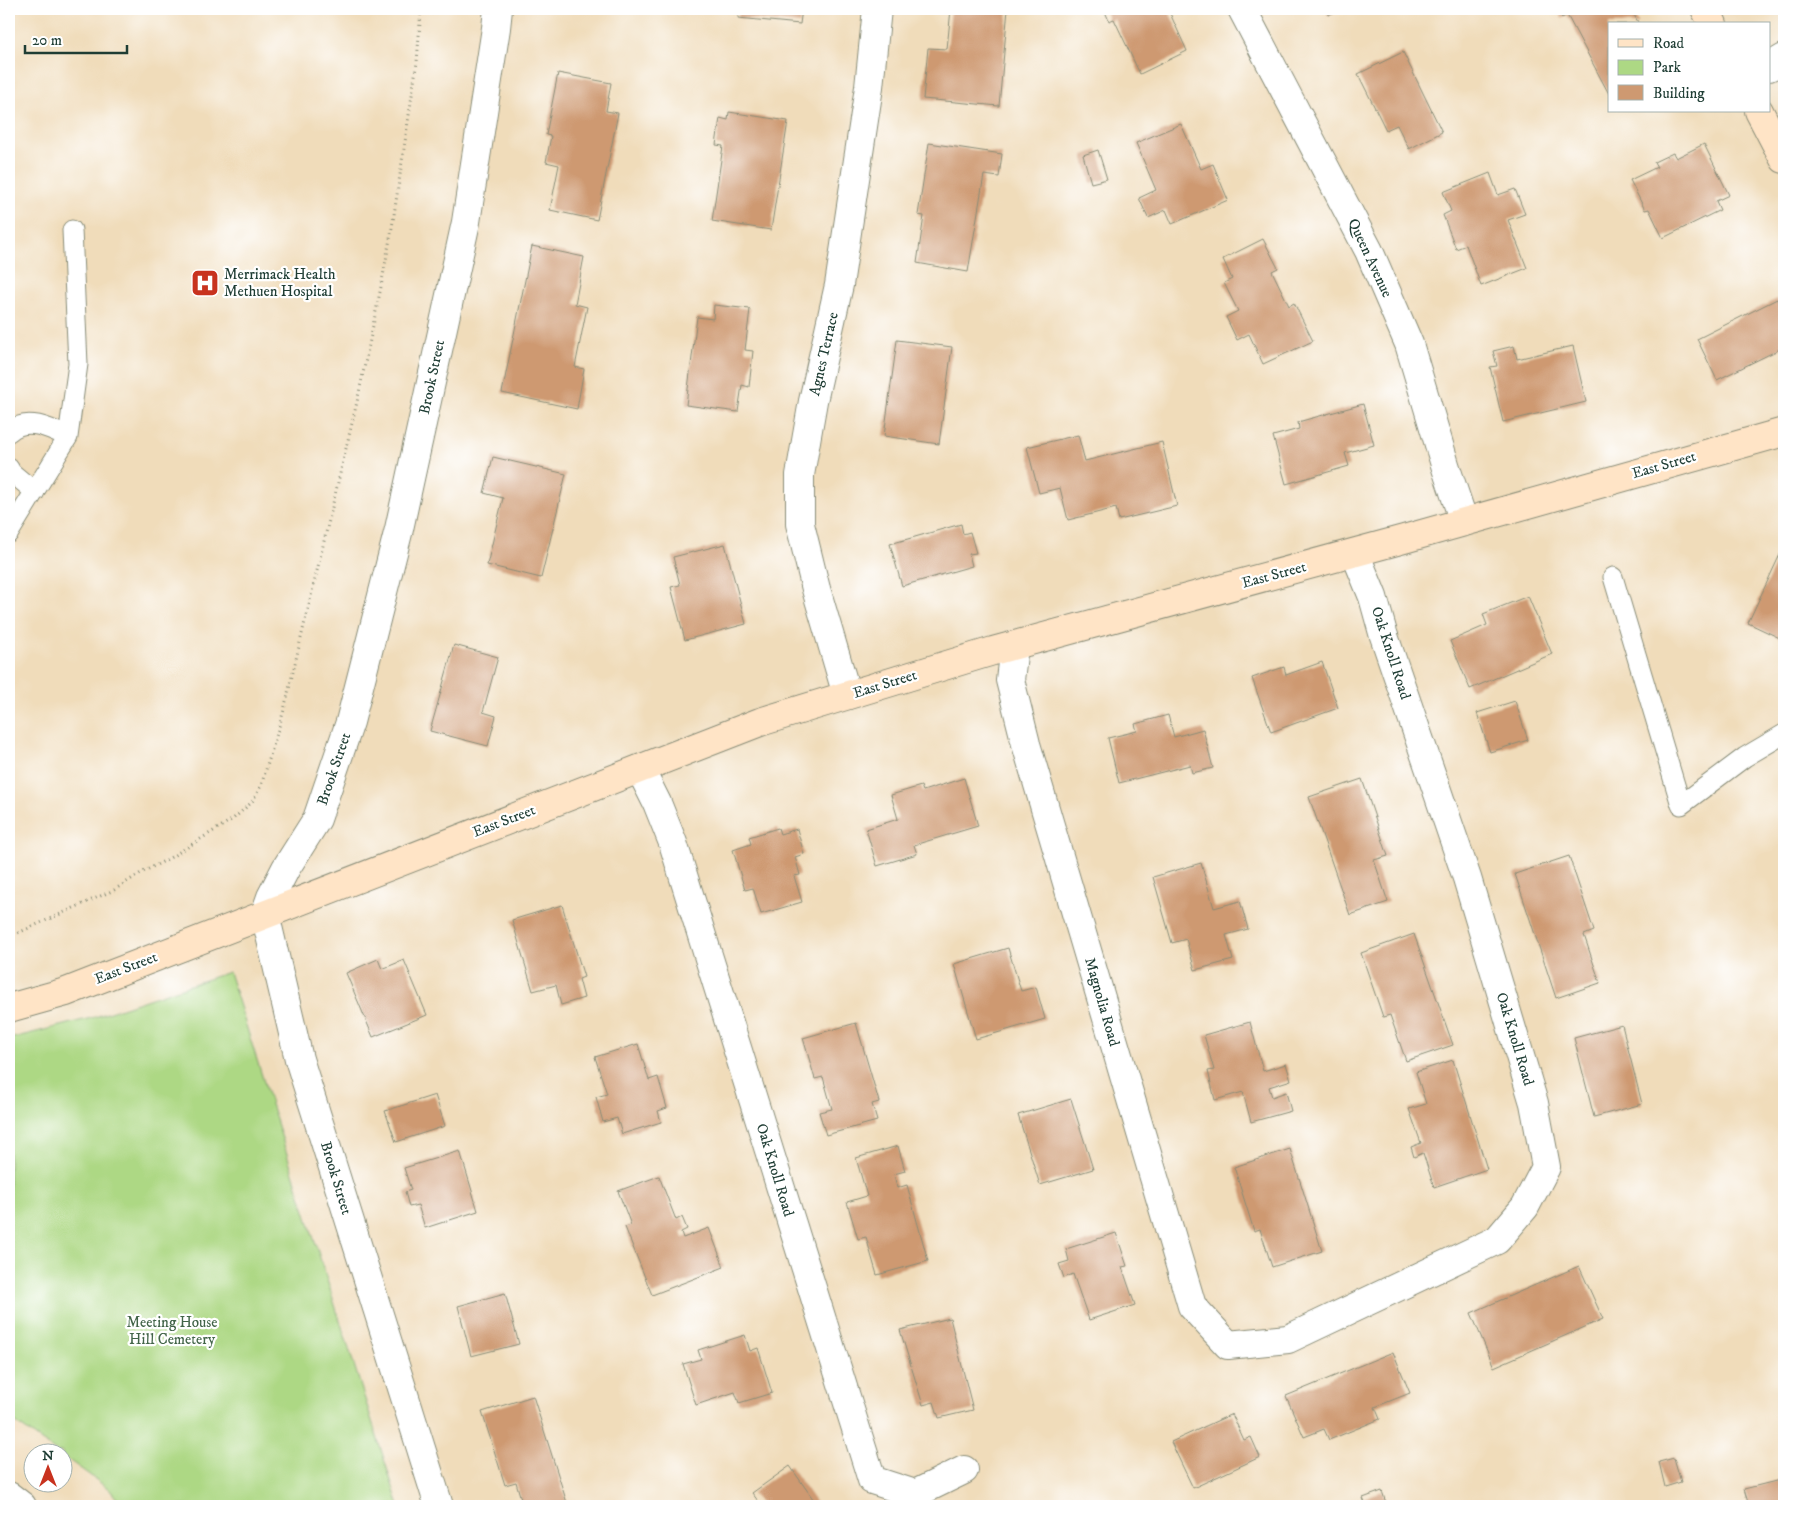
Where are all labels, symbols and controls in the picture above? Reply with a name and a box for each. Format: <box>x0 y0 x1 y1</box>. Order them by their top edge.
scale bar <box>25 22 128 54</box>
legend <box>1608 22 1770 112</box>
text: 20 m <box>32 31 62 50</box>
text: Road <box>1653 34 1685 53</box>
text: Park <box>1653 58 1682 77</box>
text: Building <box>1653 84 1705 103</box>
street label: Queen Avenue <box>1343 215 1397 301</box>
place label: Merrimack Health Methuen Hospital <box>224 265 336 301</box>
hospital icon: Merrimack Health Methuen Hospital <box>190 268 220 298</box>
street label: Agnes Terrace <box>805 310 843 398</box>
street label: Brook Street <box>415 338 449 416</box>
street label: East Street <box>1630 447 1698 483</box>
street label: East Street <box>1240 557 1308 593</box>
street label: Oak Knoll Road <box>1367 604 1415 702</box>
street label: East Street <box>851 665 919 703</box>
street label: Brook Street <box>313 730 355 808</box>
street label: East Street <box>470 800 538 842</box>
street label: East Street <box>92 947 160 989</box>
street label: Magnolia Road <box>1080 955 1124 1049</box>
street label: Oak Knoll Road <box>1492 990 1538 1088</box>
street label: Oak Knoll Road <box>752 1121 798 1219</box>
street label: Brook Street <box>316 1139 356 1217</box>
park label: Meeting House Hill Cemetery <box>126 1313 218 1349</box>
north arrow <box>22 1442 72 1492</box>
text: N <box>42 1447 54 1465</box>

